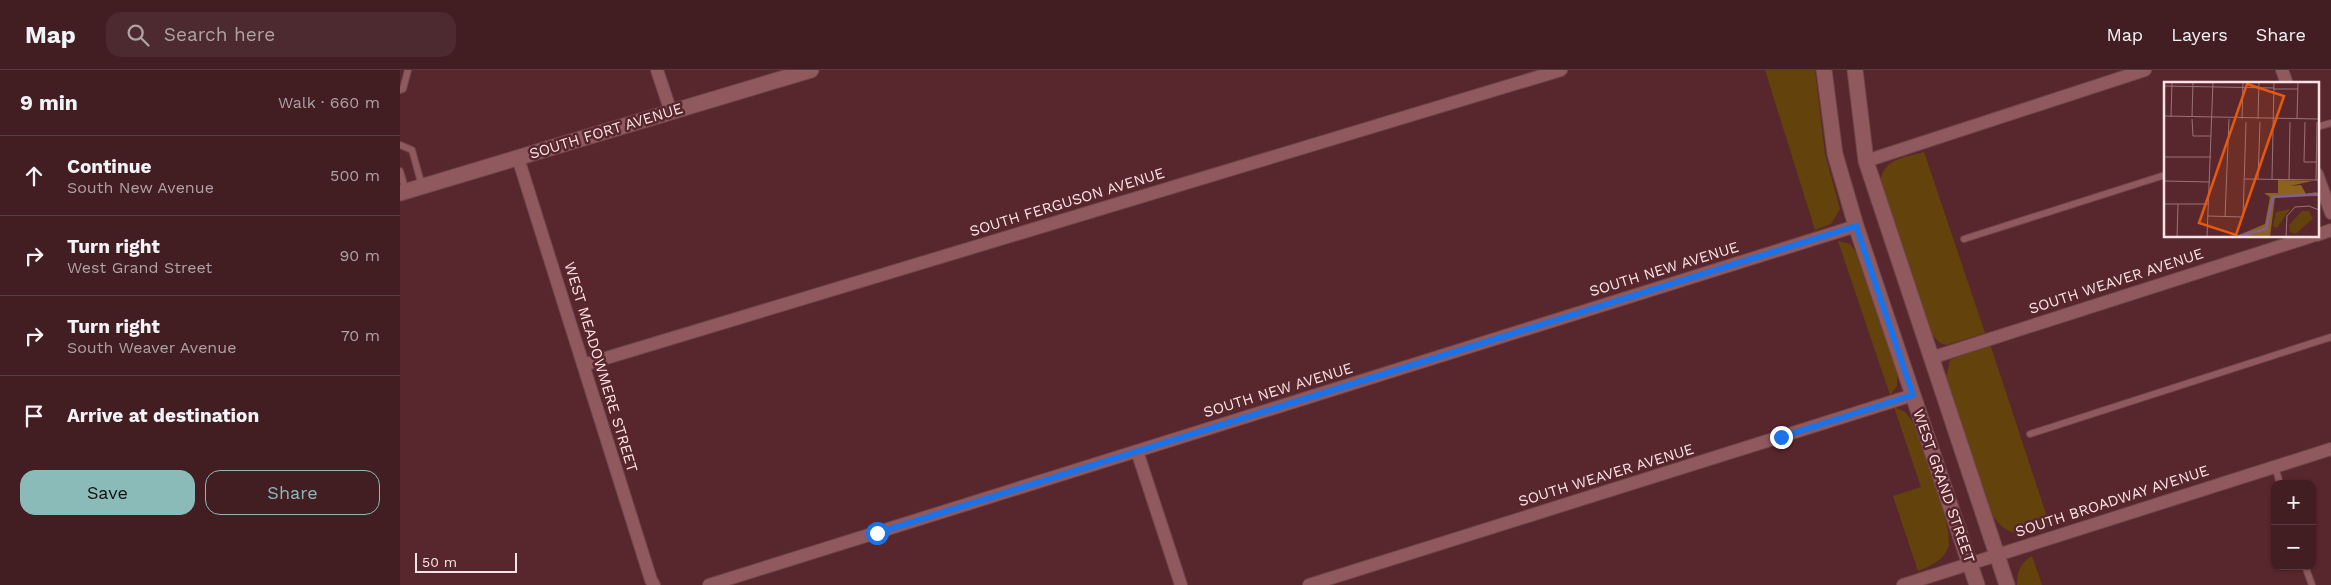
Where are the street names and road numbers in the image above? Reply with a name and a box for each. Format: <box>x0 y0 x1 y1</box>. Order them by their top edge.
street label: SOUTH FORT AVENUE <box>527 99 685 163</box>
street label: SOUTH FERGUSON AVENUE <box>968 164 1166 240</box>
street label: SOUTH NEW AVENUE <box>1587 238 1741 300</box>
street label: SOUTH WEAVER AVENUE <box>2026 244 2206 318</box>
street label: WEST MEADOWMERE STREET <box>560 260 642 474</box>
street label: SOUTH NEW AVENUE <box>1201 359 1355 421</box>
street label: WEST GRAND STREET <box>1909 407 1979 565</box>
street label: SOUTH WEAVER AVENUE <box>1516 440 1696 510</box>
street label: SOUTH BROADWAY AVENUE <box>2013 461 2211 541</box>

